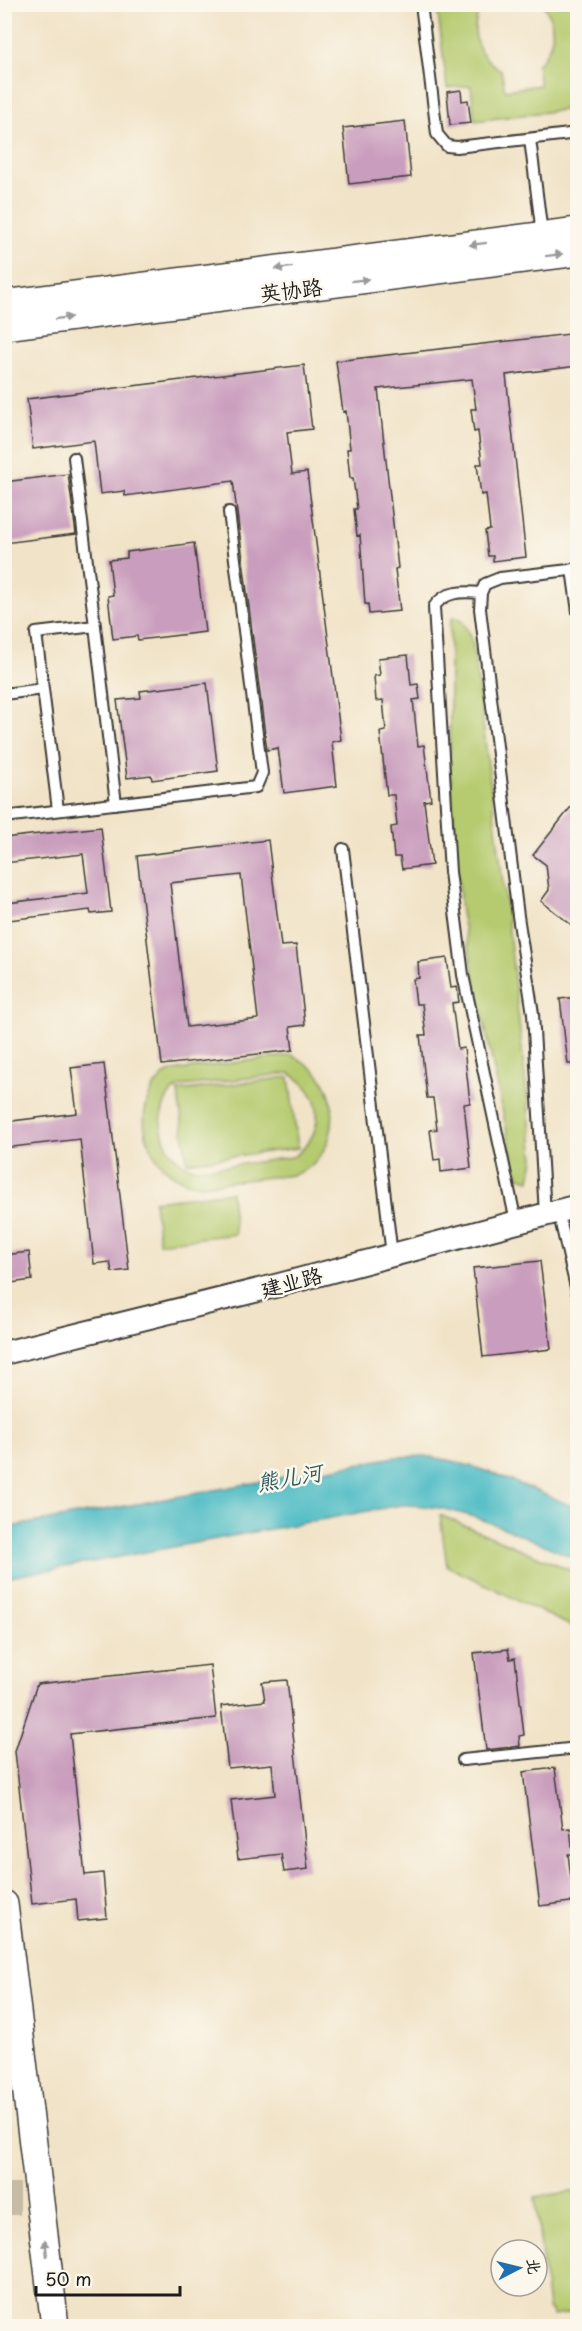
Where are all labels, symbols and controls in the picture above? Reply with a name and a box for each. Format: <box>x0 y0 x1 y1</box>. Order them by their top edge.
one-way arrow <box>468 239 487 249</box>
one-way arrow <box>544 251 563 260</box>
one-way arrow <box>275 264 294 273</box>
street label: 英协路 <box>258 269 324 309</box>
one-way arrow <box>351 275 370 285</box>
one-way arrow <box>53 313 72 323</box>
street label: 建业路 <box>256 1257 326 1305</box>
water label: 熊儿河 <box>254 1454 327 1498</box>
one-way arrow <box>41 2238 51 2257</box>
north arrow <box>489 2238 549 2298</box>
text: 北 <box>522 2257 548 2275</box>
scale bar <box>36 2259 180 2297</box>
text: 50 m <box>45 2265 92 2292</box>

